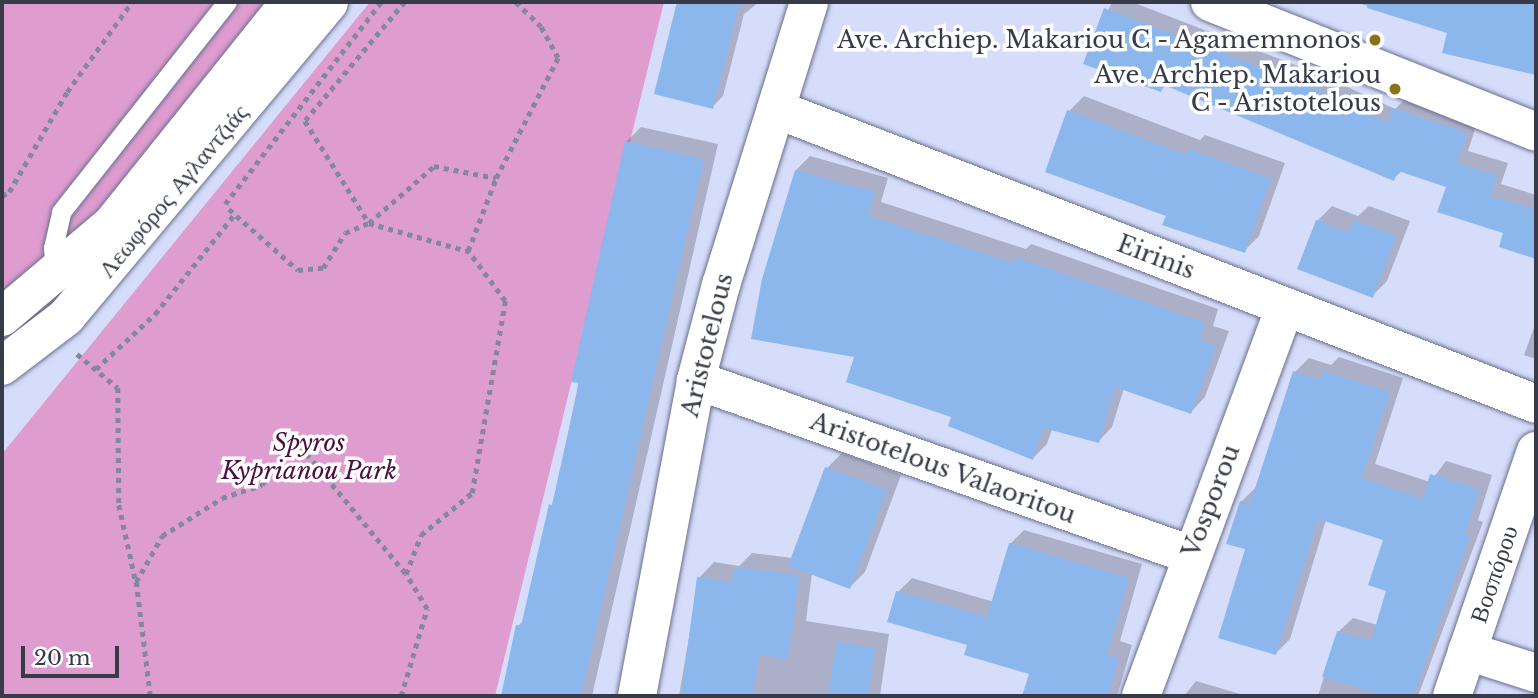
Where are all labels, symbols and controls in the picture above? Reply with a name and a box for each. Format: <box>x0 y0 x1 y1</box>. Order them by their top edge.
place label: Ave. Archiep. Makariou C - Agamemnonos <box>835 26 1361 54</box>
marker: Ave. Archiep. Makariou C - Agamemnonos <box>1367 32 1383 48</box>
place label: Ave. Archiep. Makariou C - Aristotelous <box>1093 61 1381 117</box>
marker: Ave. Archiep. Makariou C - Aristotelous <box>1387 81 1403 97</box>
street label: Λεωφόρος Αγλαντζιάς <box>92 98 254 284</box>
street label: Eirinis <box>1113 229 1199 285</box>
street label: Aristotelous <box>675 270 739 420</box>
street label: Aristotelous Valaoritou <box>806 406 1080 530</box>
park label: Spyros Kyprianou Park <box>221 429 397 485</box>
street label: Vosporou <box>1176 441 1246 561</box>
street label: Βοσπόρου <box>1464 522 1524 626</box>
scale bar <box>24 632 122 676</box>
text: 20 m <box>34 645 91 671</box>

